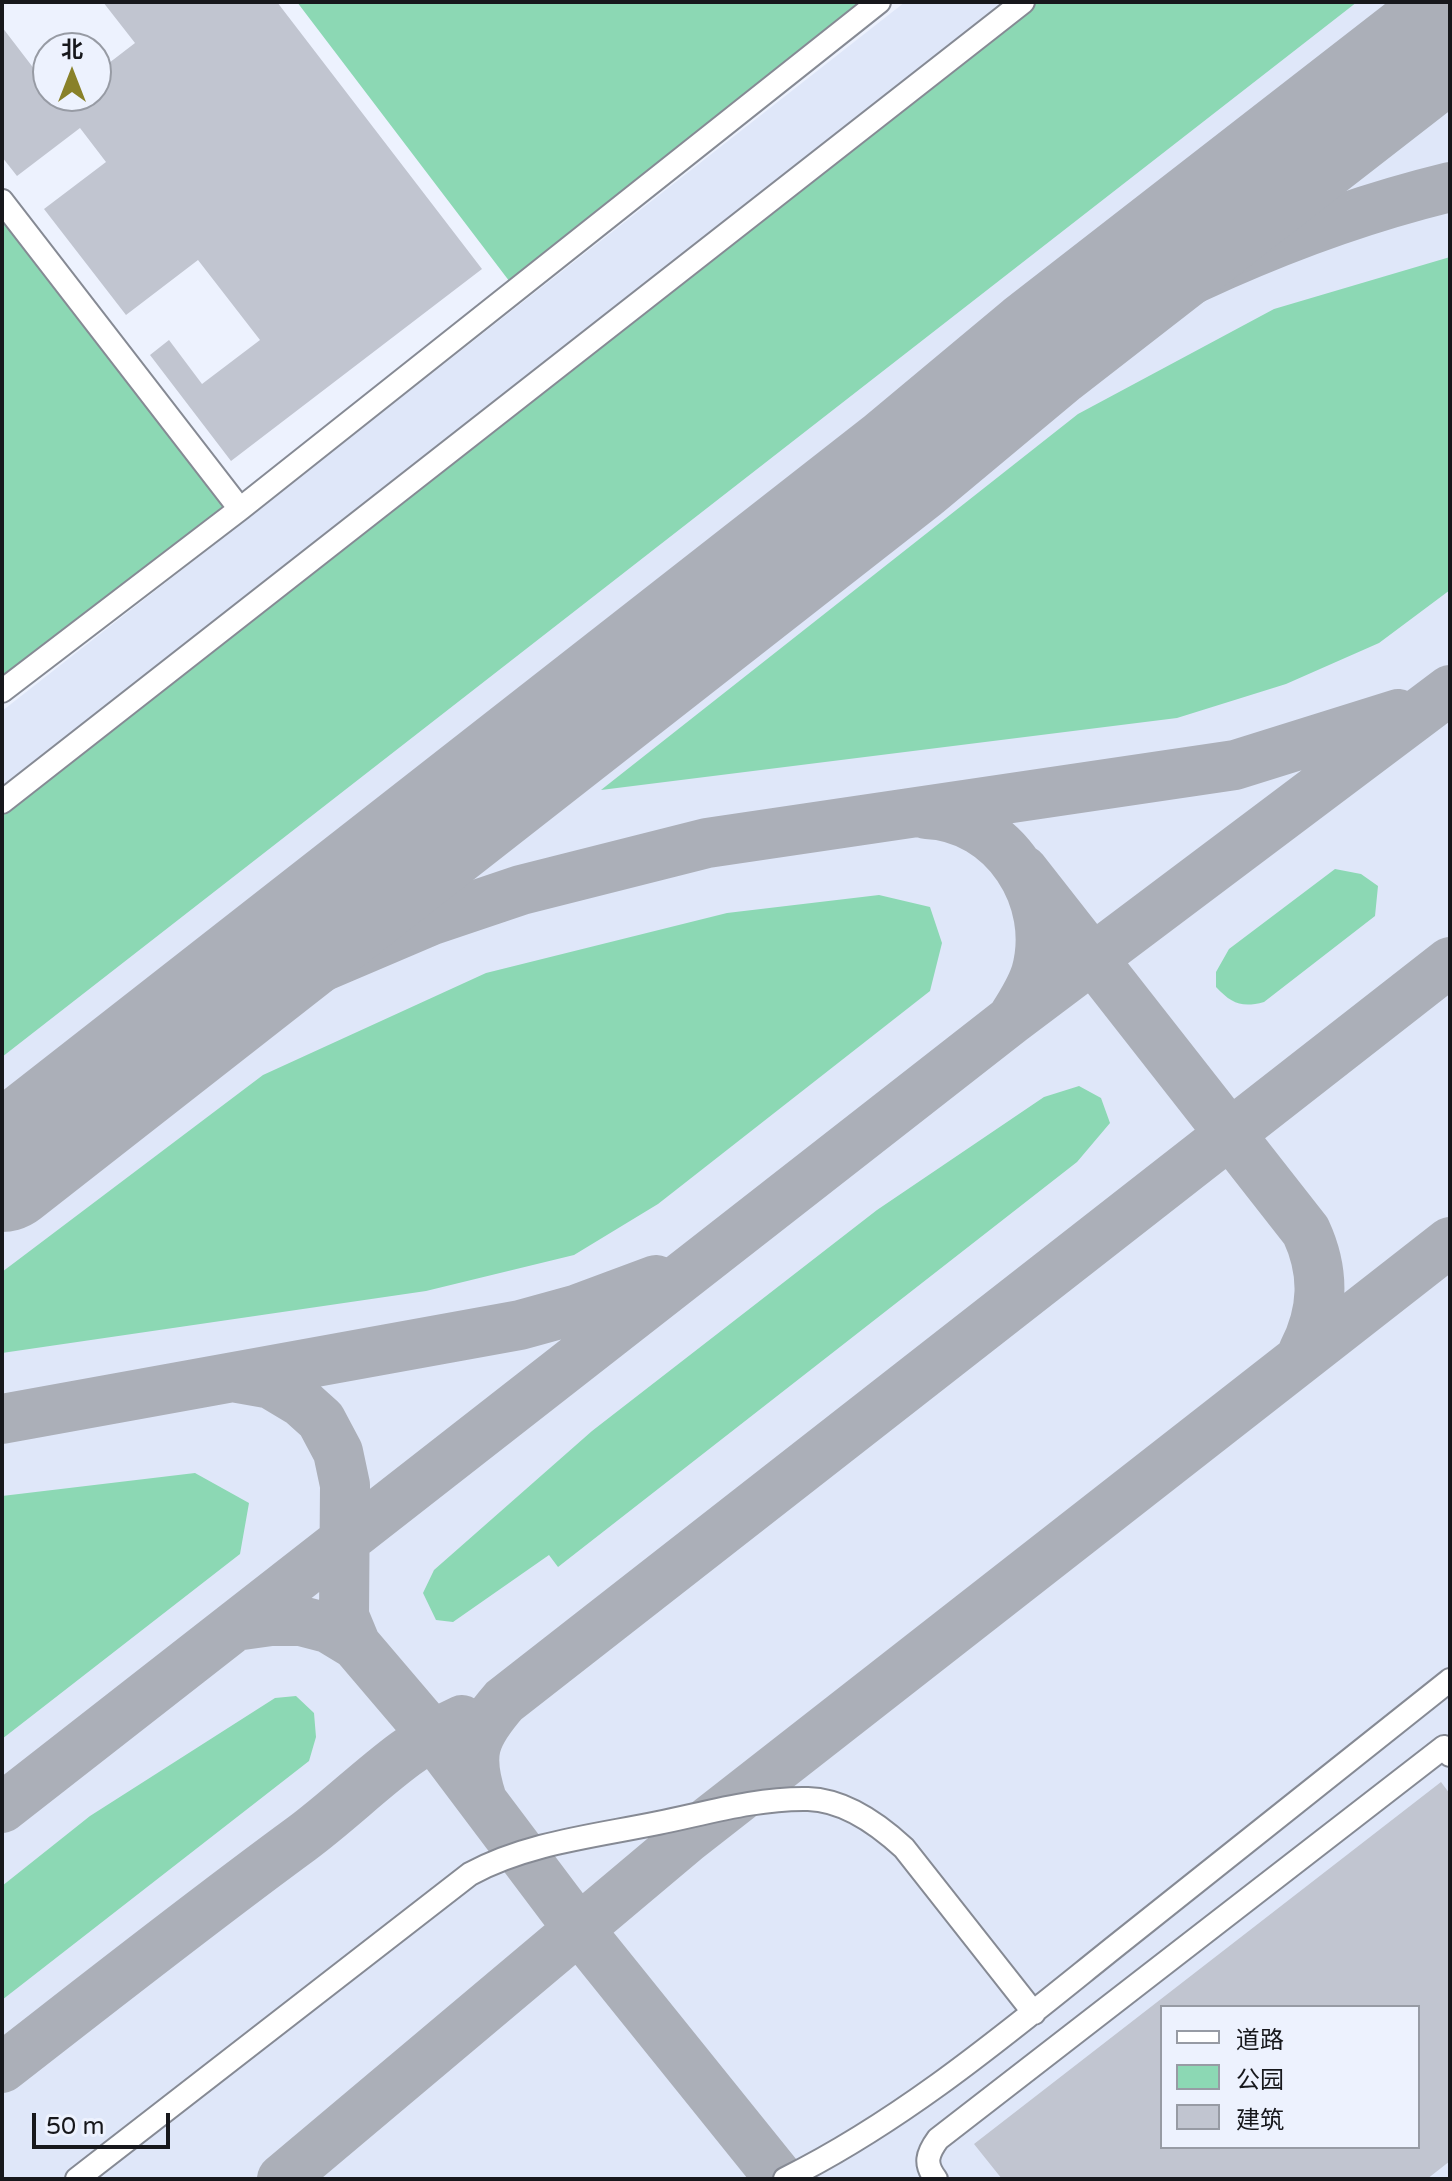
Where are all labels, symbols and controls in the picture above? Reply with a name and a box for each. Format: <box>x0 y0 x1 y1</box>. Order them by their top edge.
north arrow <box>32 32 112 112</box>
text: 北 <box>61 37 83 63</box>
legend <box>1160 2005 1420 2149</box>
text: 道路 <box>1236 2026 1284 2055</box>
text: 公园 <box>1236 2066 1284 2095</box>
scale bar <box>36 2097 174 2147</box>
text: 建筑 <box>1236 2106 1284 2135</box>
text: 50 m <box>46 2112 104 2141</box>

